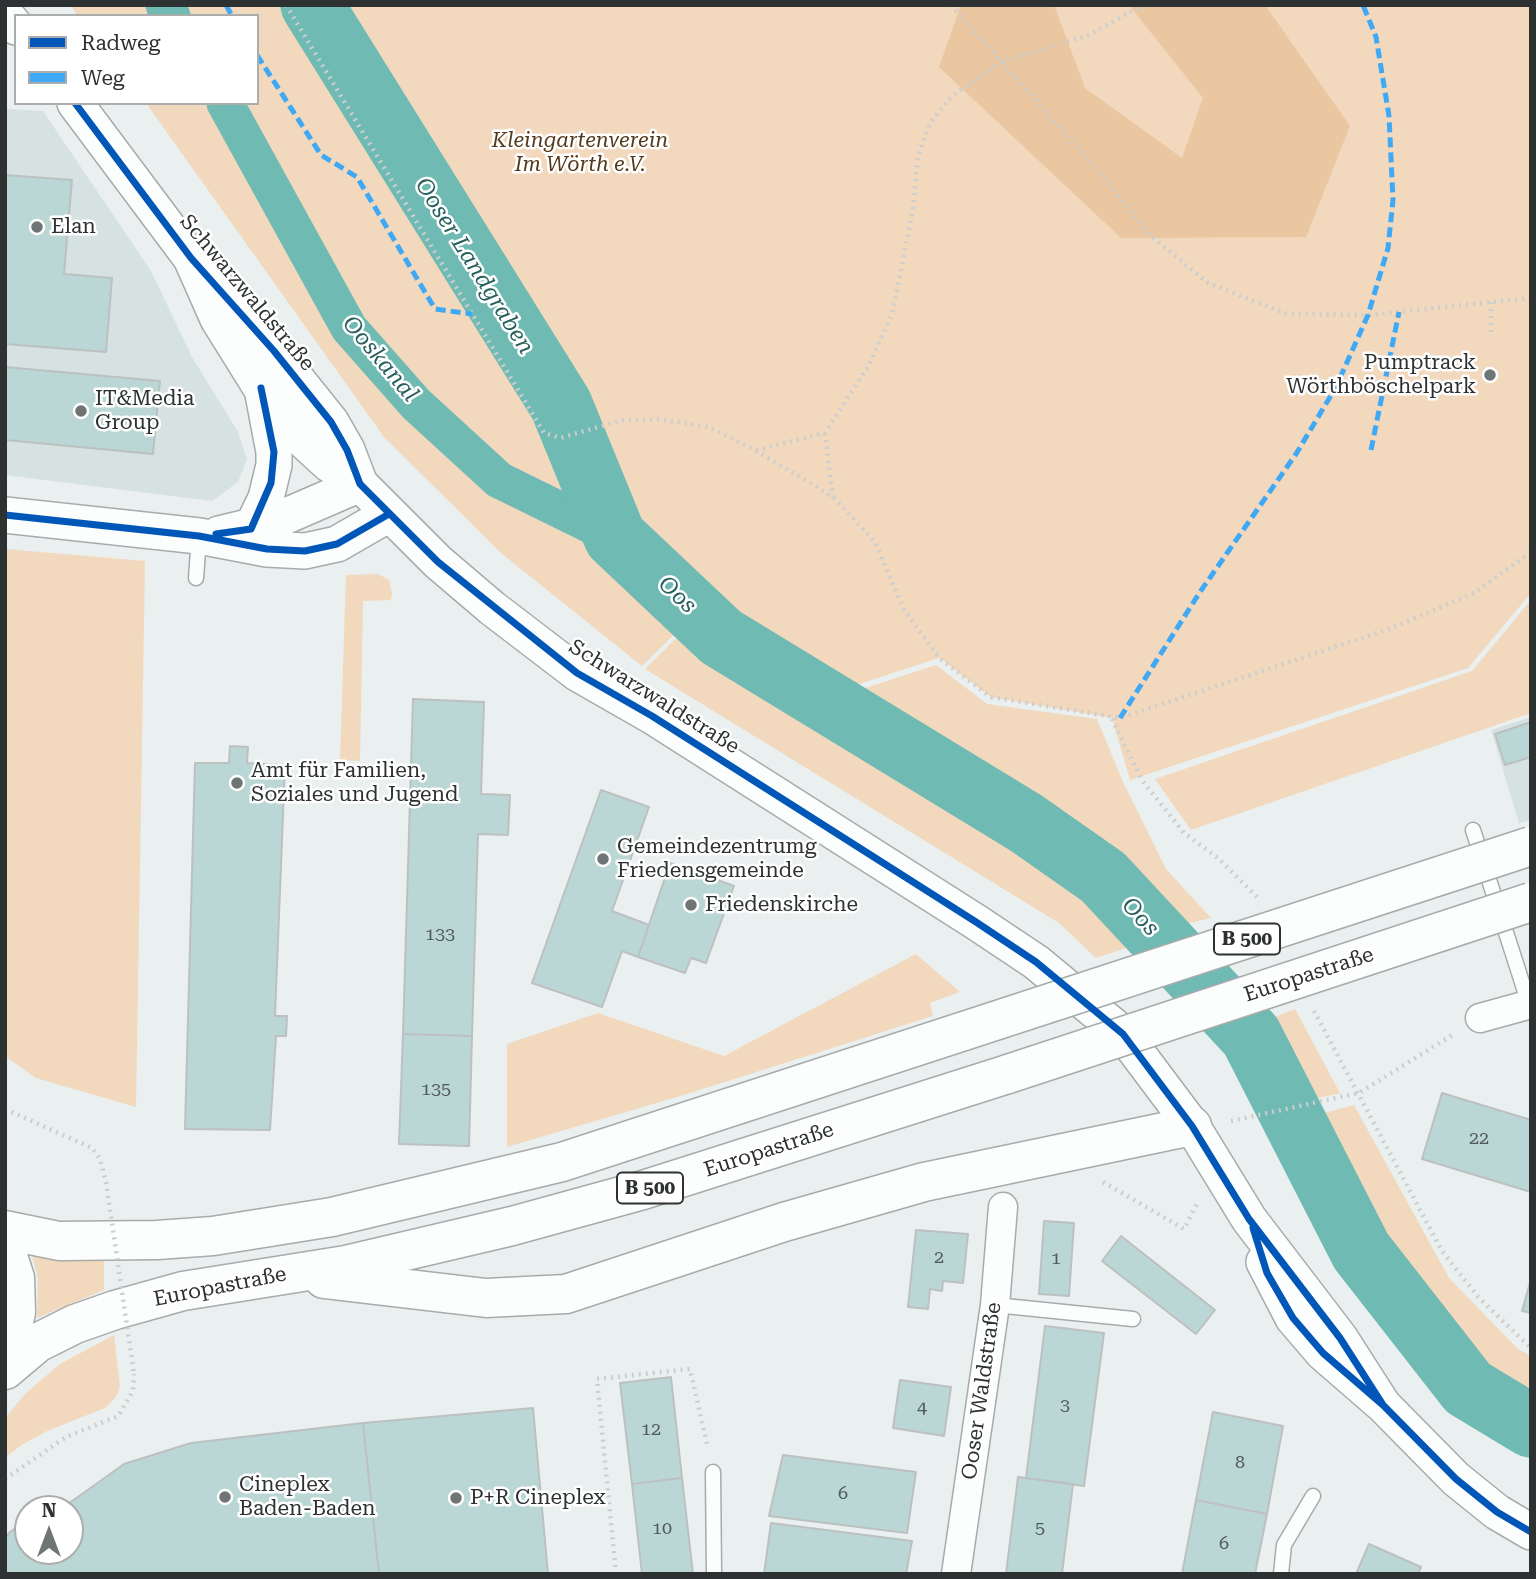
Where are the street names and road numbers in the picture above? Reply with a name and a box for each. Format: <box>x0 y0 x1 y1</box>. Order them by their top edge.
street label: Schwarzwaldstraße <box>174 210 320 376</box>
street label: Schwarzwaldstraße <box>564 634 744 760</box>
road number: B 500 <box>1214 923 1280 954</box>
street label: Europastraße <box>1241 942 1377 1008</box>
street label: Europastraße <box>701 1117 837 1183</box>
road number: B 500 <box>617 1172 683 1204</box>
street label: Europastraße <box>151 1262 289 1312</box>
street label: Ooser Waldstraße <box>957 1301 1007 1481</box>

